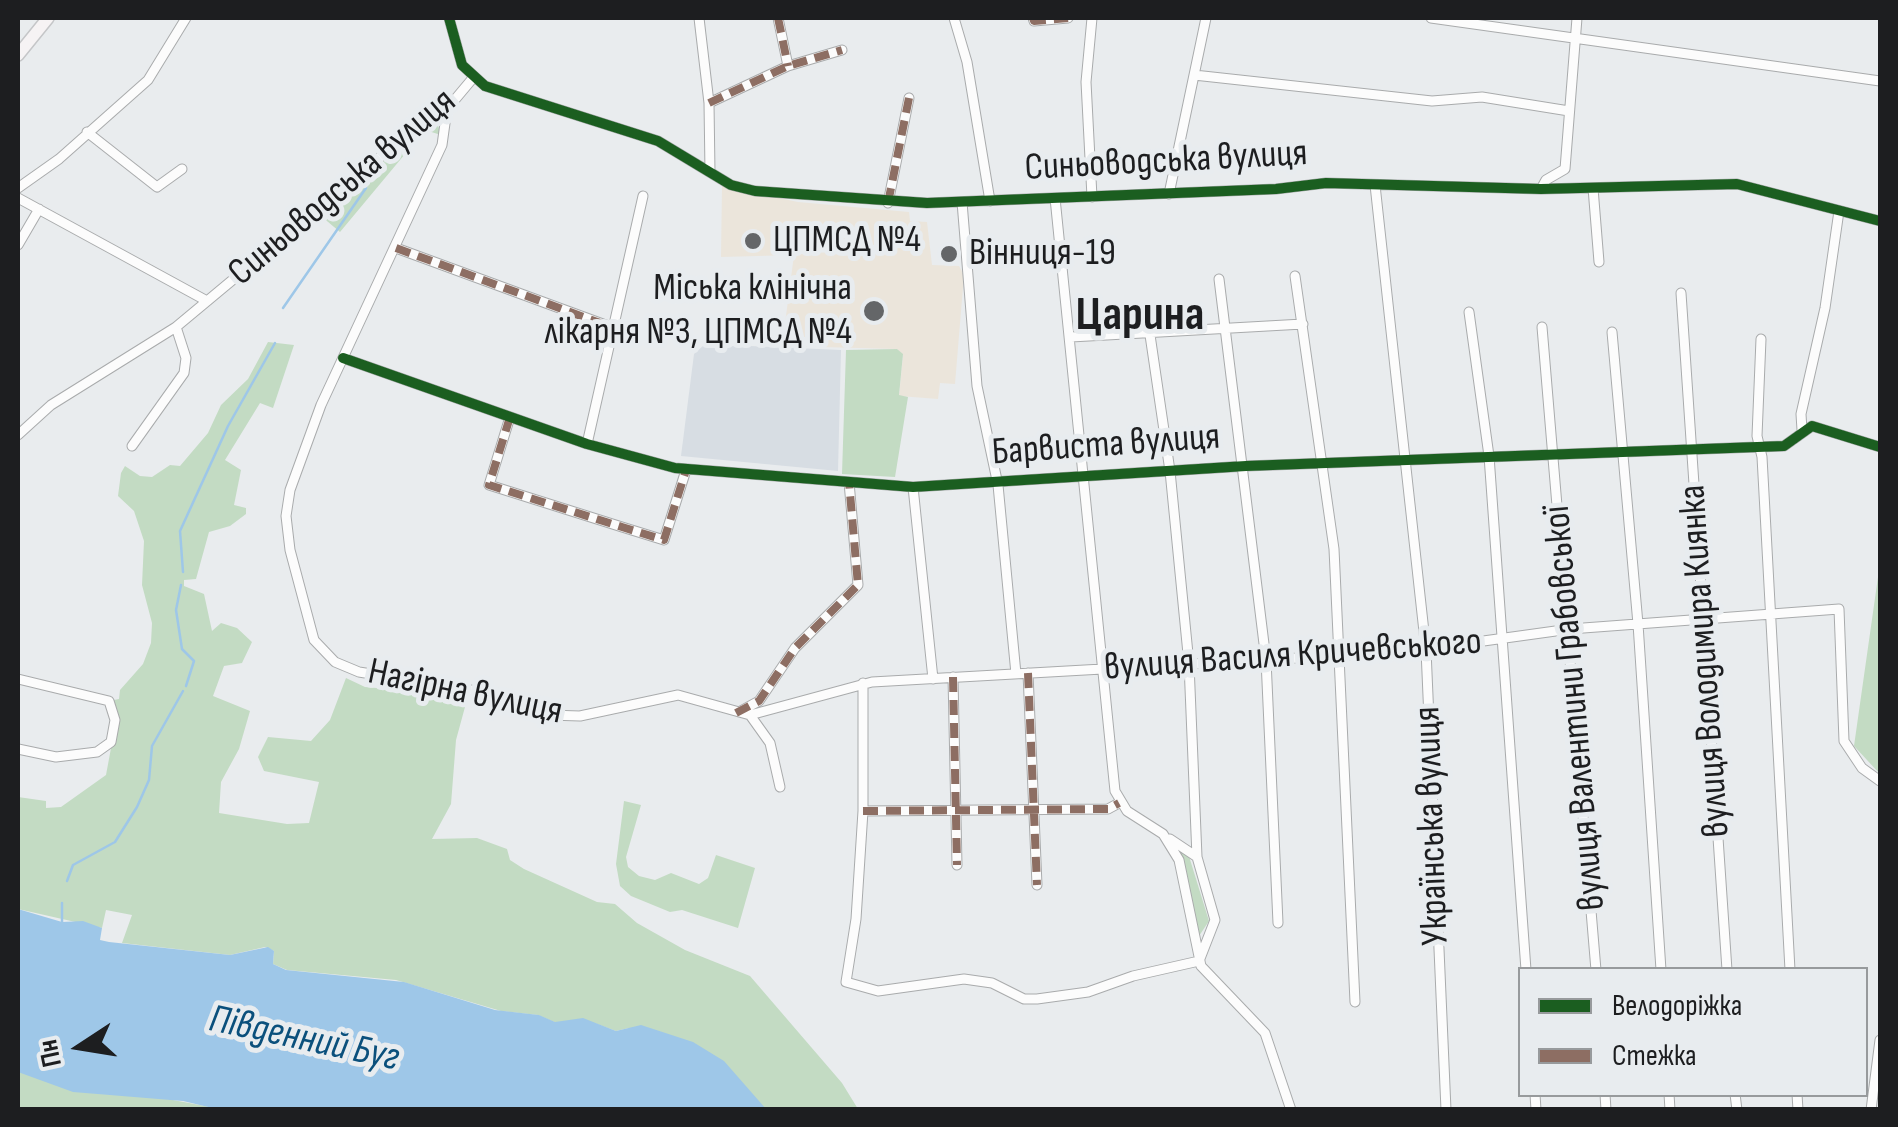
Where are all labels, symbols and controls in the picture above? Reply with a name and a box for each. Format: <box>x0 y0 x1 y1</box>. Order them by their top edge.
street label: Синьоводська вулиця <box>220 80 466 296</box>
street label: Синьоводська вулиця <box>1024 132 1308 192</box>
place label: ЦПМСД №4 <box>773 218 921 264</box>
marker: ЦПМСД №4 <box>742 230 764 252</box>
place label: Вінниця-19 <box>969 231 1116 277</box>
marker: Вінниця-19 <box>938 243 960 265</box>
place label: Міська клінічна лікарня №3, ЦПМСД №4 <box>544 266 852 356</box>
district label: Царина <box>1076 288 1204 346</box>
marker: Міська клінічна лікарня №3, ЦПМСД №4 <box>861 298 887 324</box>
street label: Барвиста вулиця <box>990 415 1222 477</box>
street label: вулиця Володимира Киянка <box>1671 483 1741 839</box>
street label: вулиця Валентини Грабовської <box>1536 504 1616 912</box>
street label: вулиця Василя Кричевського <box>1103 620 1483 692</box>
street label: Нагірна вулиця <box>364 650 566 736</box>
street label: Українська вулиця <box>1406 706 1460 946</box>
legend <box>1518 967 1868 1097</box>
text: Велодоріжка <box>1612 988 1742 1024</box>
water label: Південний Буг <box>205 996 403 1084</box>
north arrow <box>30 997 130 1097</box>
text: Пн <box>31 1037 69 1070</box>
text: Стежка <box>1612 1038 1697 1074</box>

